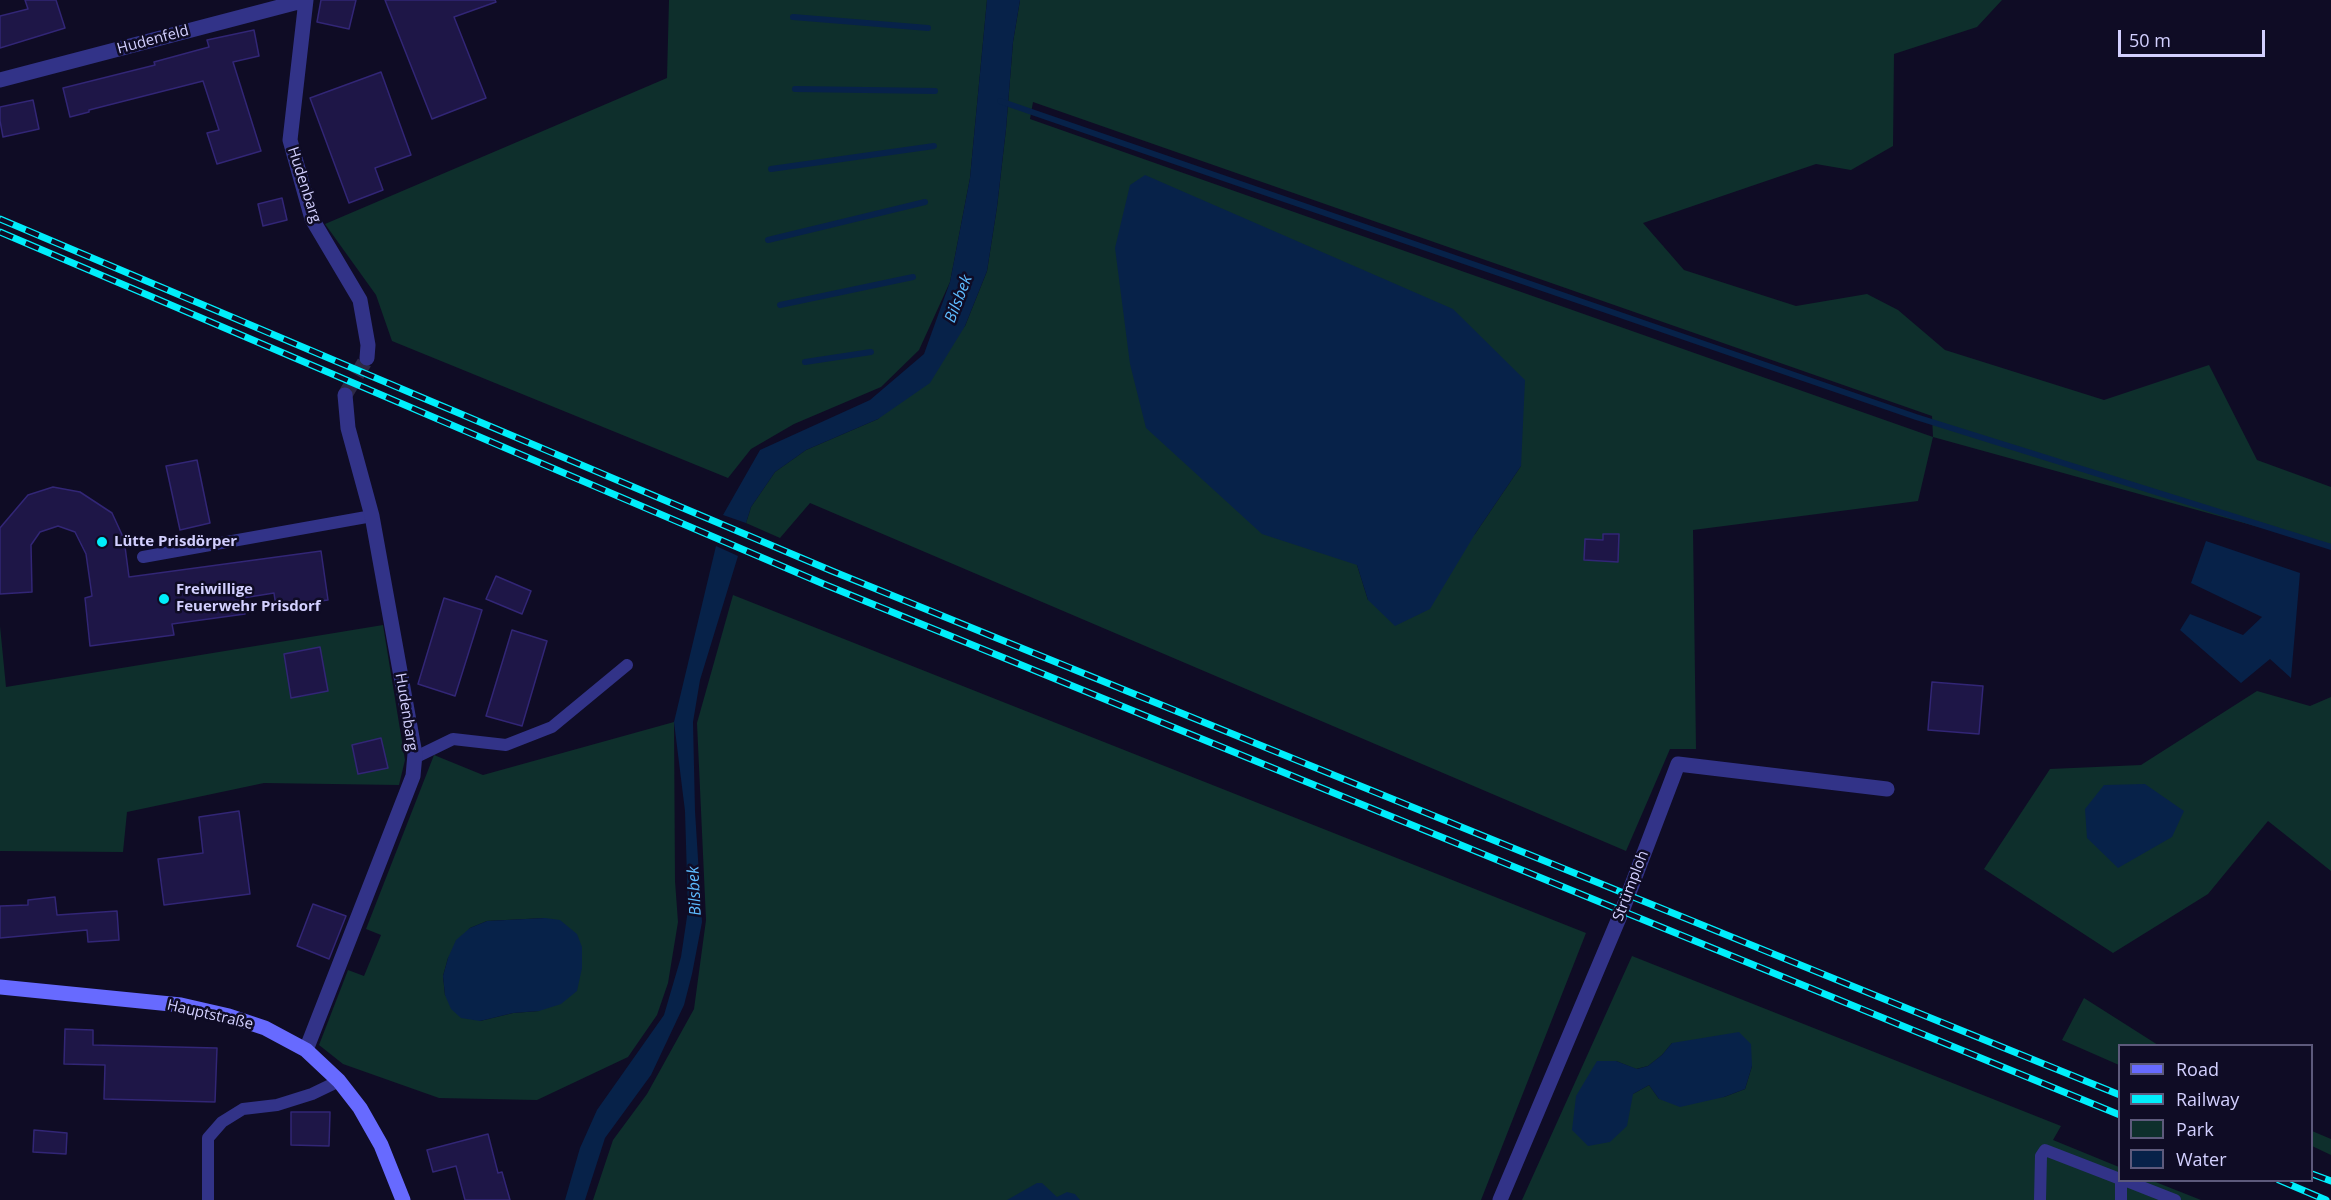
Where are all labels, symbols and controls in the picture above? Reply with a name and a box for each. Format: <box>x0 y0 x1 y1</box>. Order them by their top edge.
scale bar <box>2121 18 2268 56</box>
street label: Hudenfeld <box>115 22 191 58</box>
text: 50 m <box>2129 28 2171 52</box>
street label: Hudenbarg <box>283 145 325 225</box>
water label: Bilsbek <box>941 272 977 326</box>
place label: Lütte Prisdörper <box>114 533 237 551</box>
marker: Lütte Prisdörper <box>95 535 109 549</box>
place label: Freiwillige Feuerwehr Prisdorf <box>176 581 321 616</box>
marker: Freiwillige Feuerwehr Prisdorf <box>157 592 171 606</box>
street label: Hudenbarg <box>391 672 421 752</box>
street label: Strümploh <box>1609 848 1653 924</box>
water label: Bilsbek <box>684 866 706 916</box>
street label: Hauptstraße <box>165 996 255 1034</box>
legend <box>2118 1044 2313 1182</box>
text: Road <box>2176 1057 2219 1081</box>
text: Railway <box>2176 1087 2239 1111</box>
text: Park <box>2176 1117 2214 1141</box>
text: Water <box>2176 1147 2227 1171</box>

